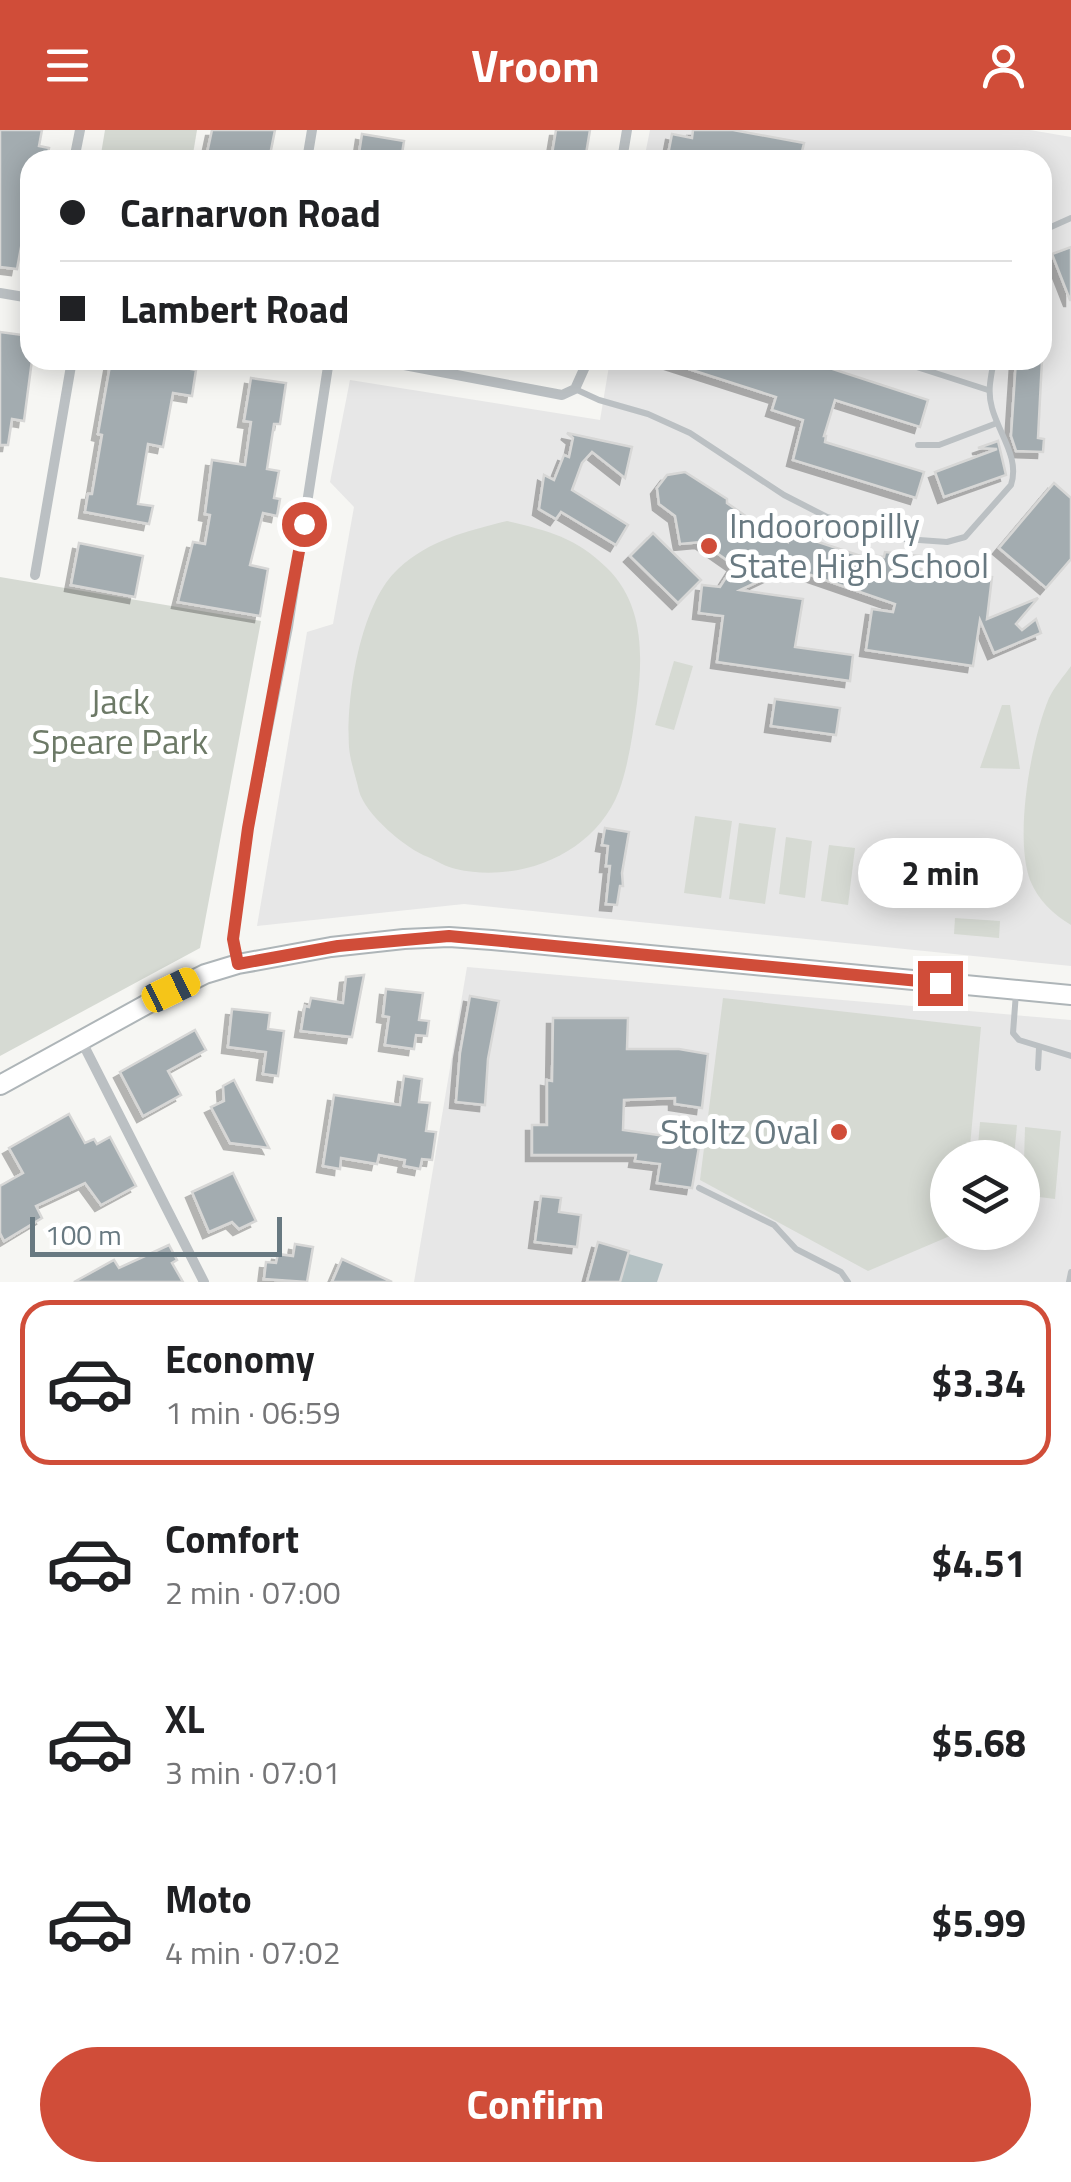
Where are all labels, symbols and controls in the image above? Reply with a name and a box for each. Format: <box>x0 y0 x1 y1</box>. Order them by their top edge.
text: Vroom <box>471 31 600 99</box>
icon: menu <box>40 38 95 93</box>
icon: person <box>976 38 1031 93</box>
text: Carnarvon Road <box>120 184 381 242</box>
text: Lambert Road <box>120 280 349 338</box>
place label: Indooroopilly State High School <box>729 498 989 592</box>
route start <box>282 502 327 547</box>
marker: Indooroopilly State High School <box>698 535 720 557</box>
park label: Jack Speare Park <box>32 674 209 768</box>
callout: 2 min <box>858 838 1022 908</box>
text: 2 min <box>902 849 979 897</box>
route end <box>918 961 963 1006</box>
car <box>137 963 205 1017</box>
place label: Stoltz Oval <box>660 1104 819 1158</box>
marker: Stoltz Oval <box>828 1121 850 1143</box>
map controls <box>930 1140 1040 1250</box>
button: layers <box>930 1140 1040 1250</box>
scale bar <box>30 1212 282 1256</box>
text: 100 m <box>45 1213 122 1256</box>
text: Economy <box>165 1330 315 1388</box>
icon: car <box>45 1338 135 1428</box>
text: $3.34 <box>931 1354 1026 1412</box>
text: 1 min · 06:59 <box>165 1388 341 1436</box>
text: Comfort <box>165 1510 299 1568</box>
icon: car <box>45 1518 135 1608</box>
text: $4.51 <box>931 1534 1026 1592</box>
text: 2 min · 07:00 <box>165 1568 341 1616</box>
text: XL <box>165 1690 205 1748</box>
icon: car <box>45 1698 135 1788</box>
text: $5.68 <box>931 1714 1026 1772</box>
text: 3 min · 07:01 <box>165 1748 341 1796</box>
text: Moto <box>165 1870 252 1928</box>
icon: car <box>45 1878 135 1968</box>
text: $5.99 <box>931 1894 1026 1952</box>
text: 4 min · 07:02 <box>165 1928 341 1976</box>
button: Confirm <box>40 2047 1031 2162</box>

